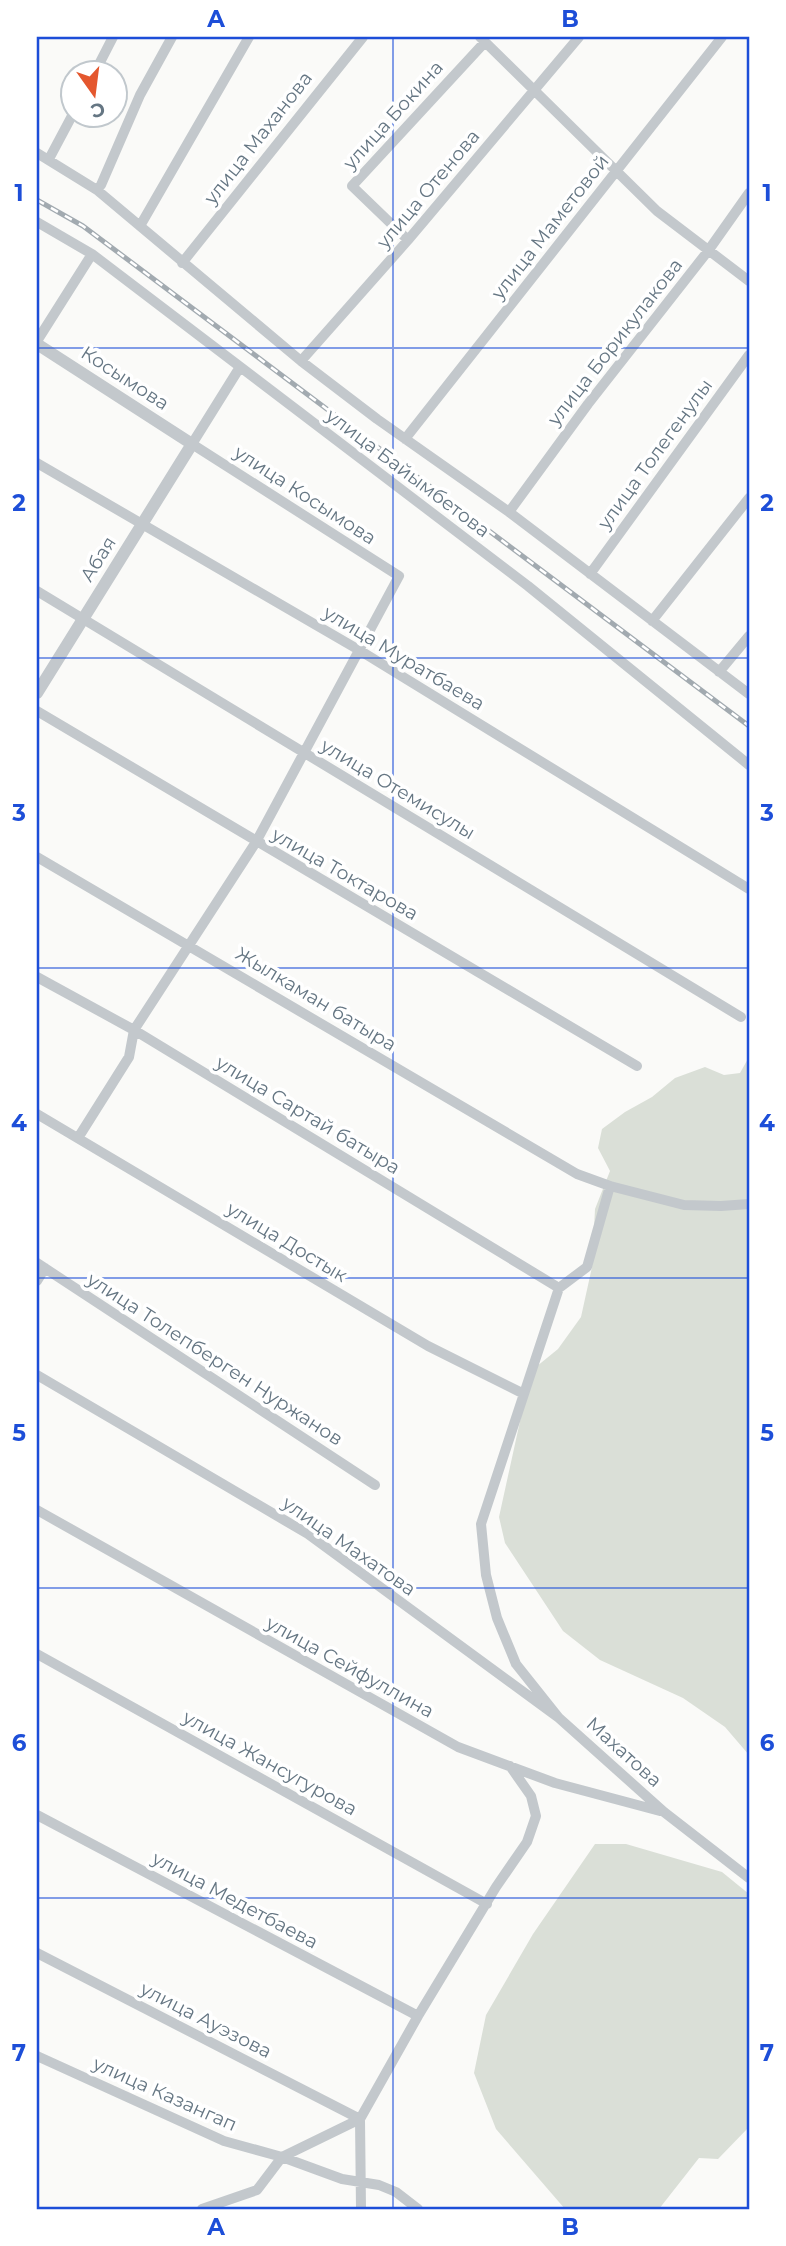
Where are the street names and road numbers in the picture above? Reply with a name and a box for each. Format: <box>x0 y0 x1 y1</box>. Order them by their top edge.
street label: улица Бокина <box>338 56 448 175</box>
street label: улица Маханова <box>198 67 317 210</box>
street label: улица Отенова <box>371 125 484 254</box>
street label: улица Маметовой <box>486 150 614 305</box>
street label: улица Борикулакова <box>542 254 687 431</box>
street label: Косымова <box>77 341 173 415</box>
street label: улица Толегенулы <box>592 374 717 535</box>
street label: улица Байымбетова <box>321 403 494 542</box>
street label: улица Косымова <box>229 440 380 549</box>
street label: Абая <box>75 532 121 586</box>
street label: улица Муратбаева <box>318 600 489 715</box>
street label: улица Отемисулы <box>316 733 479 844</box>
street label: улица Токтарова <box>267 822 422 925</box>
street label: Жылкаман батыра <box>232 942 400 1056</box>
street label: улица Сартай батыра <box>211 1050 404 1179</box>
street label: улица Достык <box>222 1196 351 1287</box>
street label: улица Толепберген Нуржанов <box>82 1267 347 1450</box>
street label: улица Махатова <box>277 1491 420 1601</box>
street label: улица Сейфуллина <box>261 1611 438 1723</box>
street label: улица Жансугурова <box>178 1705 361 1820</box>
street label: Махатова <box>582 1712 666 1792</box>
street label: улица Медетбаева <box>147 1846 322 1954</box>
street label: улица Ауэзова <box>136 1977 275 2063</box>
street label: улица Казангап <box>88 2051 241 2136</box>

